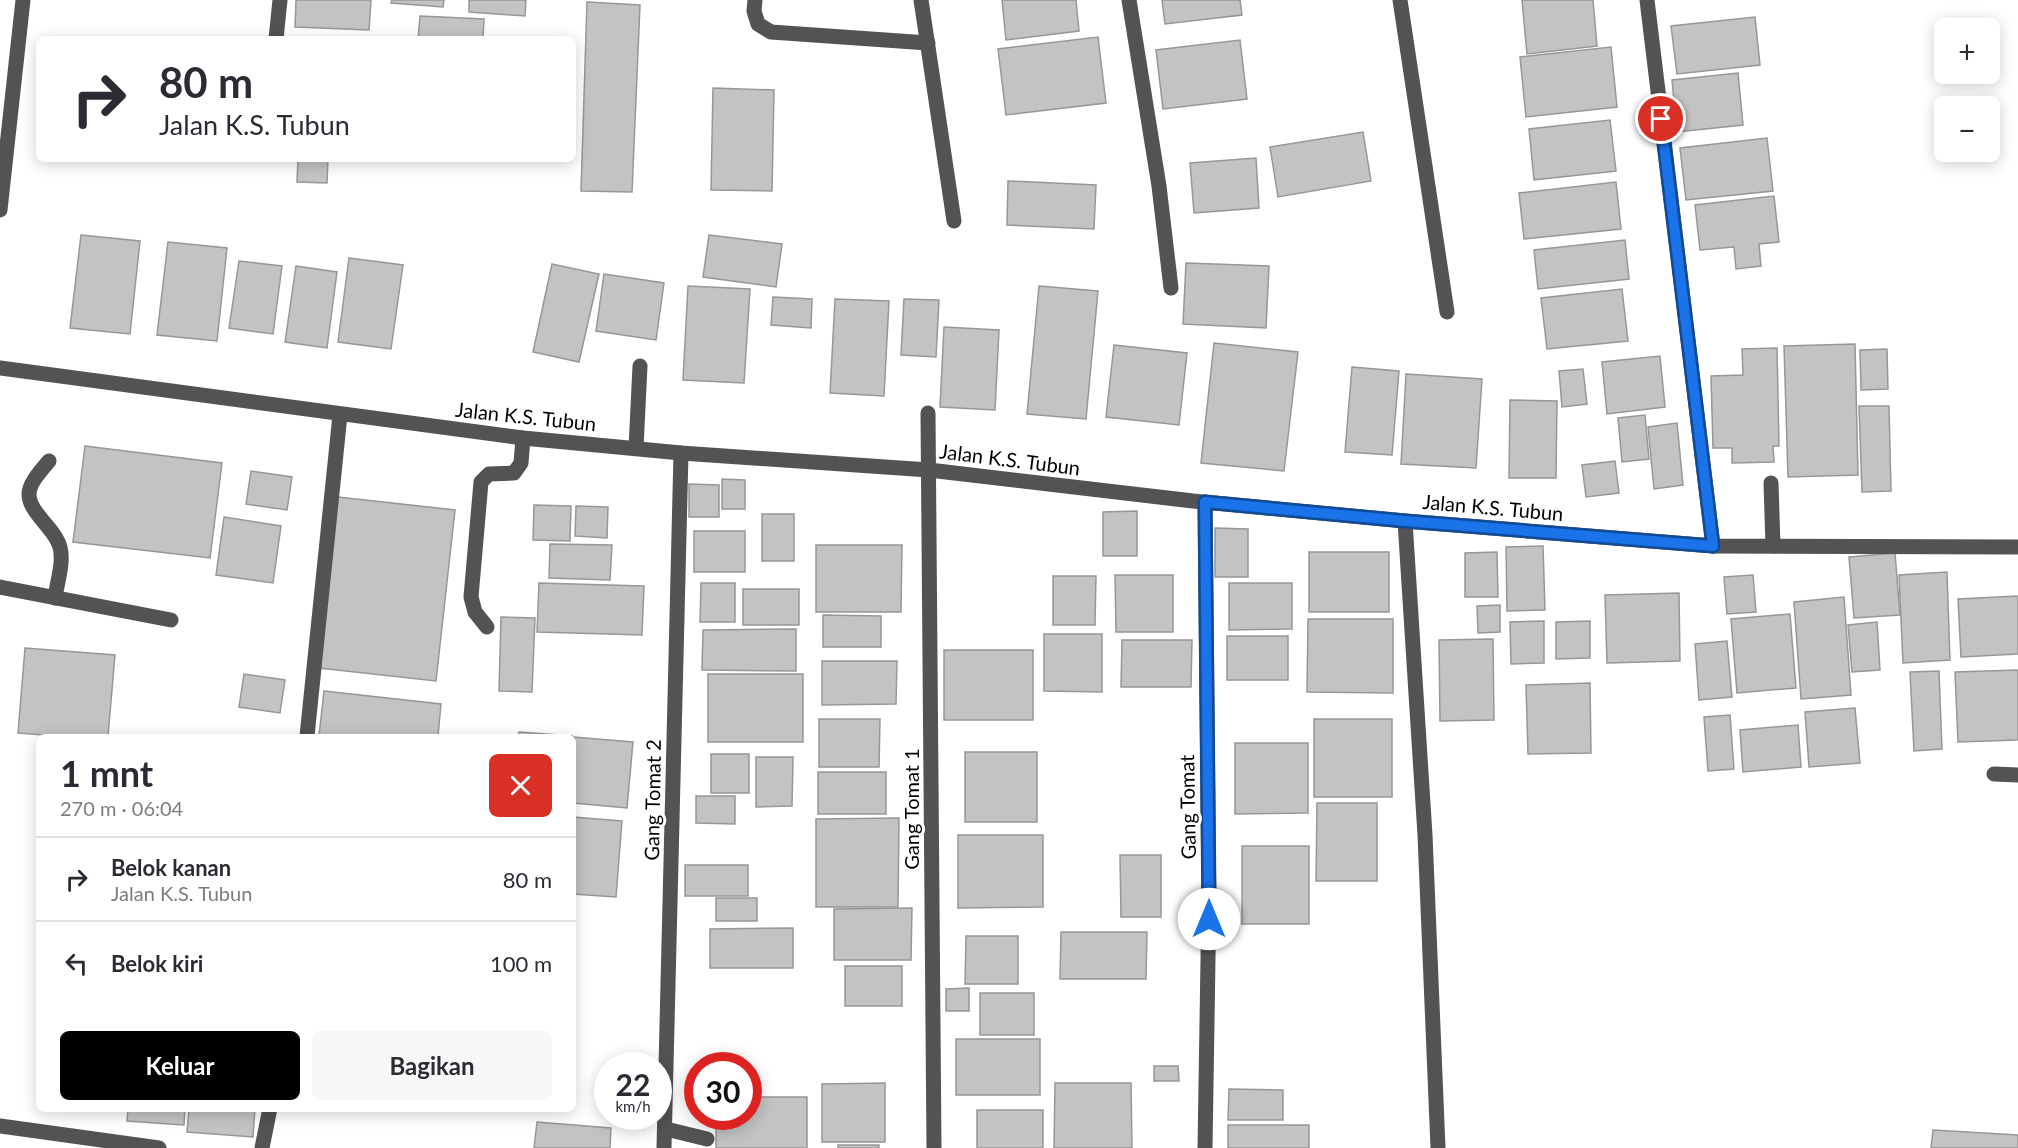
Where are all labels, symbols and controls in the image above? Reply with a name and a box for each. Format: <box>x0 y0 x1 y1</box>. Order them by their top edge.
map controls <box>1934 18 2000 162</box>
button: + <box>1934 18 2000 84</box>
text: 80 m <box>159 57 253 107</box>
icon: right <box>60 60 138 138</box>
pin <box>1635 93 1686 144</box>
button: − <box>1934 96 2000 162</box>
icon: arrive <box>1644 102 1677 135</box>
text: Jalan K.S. Tubun <box>159 108 350 141</box>
street label: Jalan K.S. Tubun <box>454 397 598 435</box>
street label: Jalan K.S. Tubun <box>938 438 1082 480</box>
street label: Jalan K.S. Tubun <box>1422 489 1564 525</box>
street label: Gang Tomat 2 <box>639 739 665 861</box>
street label: Gang Tomat 1 <box>899 748 923 870</box>
text: 1 mnt <box>60 751 153 795</box>
button: close <box>489 754 552 817</box>
street label: Gang Tomat <box>1174 754 1200 860</box>
text: 270 m · 06:04 <box>60 796 183 820</box>
text: Belok kanan <box>111 854 231 881</box>
icon: right <box>60 863 93 896</box>
text: 80 m <box>503 866 552 893</box>
text: Jalan K.S. Tubun <box>111 881 252 905</box>
position arrow <box>1177 887 1241 951</box>
icon: left <box>60 947 93 980</box>
text: Belok kiri <box>111 950 203 977</box>
text: 100 m <box>490 950 552 977</box>
button: Keluar <box>60 1031 300 1100</box>
button: Bagikan <box>312 1031 552 1100</box>
speed limit sign: 30 <box>684 1052 762 1130</box>
text: 22 <box>616 1066 650 1102</box>
text: km/h <box>615 1097 651 1115</box>

